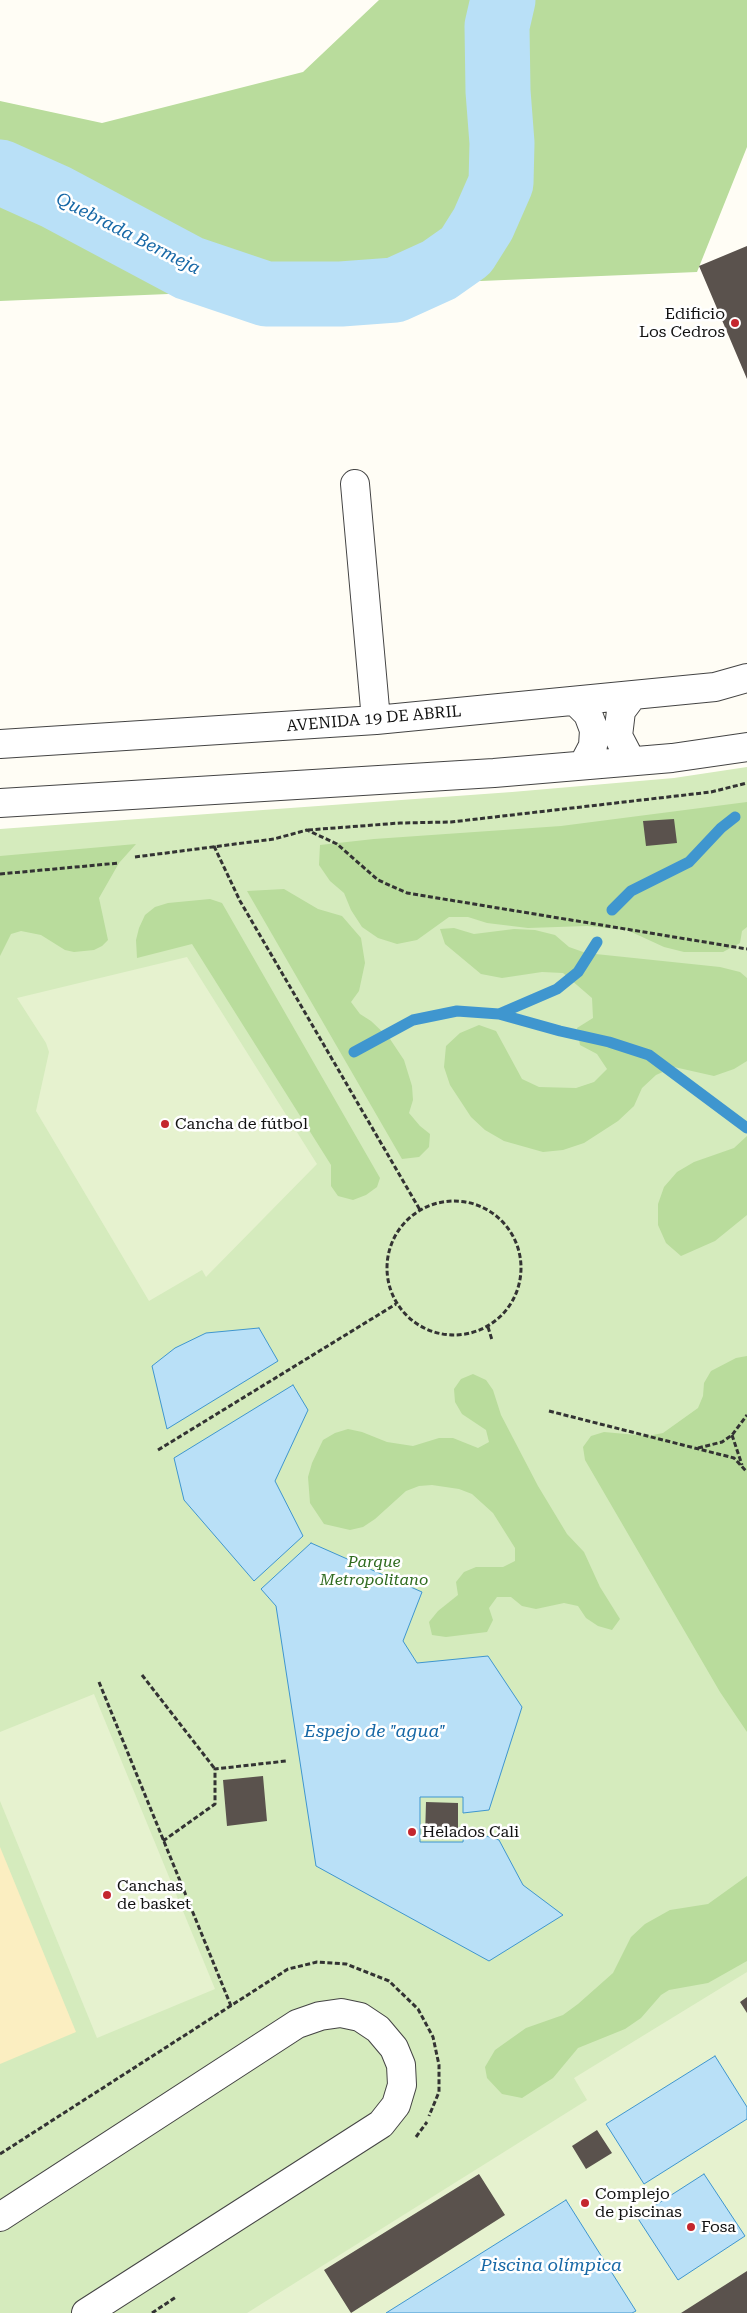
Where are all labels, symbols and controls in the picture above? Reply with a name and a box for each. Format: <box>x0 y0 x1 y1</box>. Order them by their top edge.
water label: Quebrada Bermeja <box>52 188 204 280</box>
place label: Edificio Los Cedros <box>639 304 725 342</box>
marker: Edificio Los Cedros <box>729 317 741 329</box>
street label: AVENIDA 19 DE ABRIL <box>286 702 462 736</box>
place label: Cancha de fútbol <box>175 1114 308 1134</box>
marker: Cancha de fútbol <box>159 1118 171 1130</box>
park label: Parque Metropolitano <box>320 1552 428 1590</box>
water label: Espejo de "agua" <box>304 1721 446 1743</box>
place label: Helados Cali <box>422 1822 519 1842</box>
marker: Helados Cali <box>406 1826 418 1838</box>
place label: Canchas de basket <box>117 1876 191 1914</box>
marker: Canchas de basket <box>101 1889 113 1901</box>
place label: Complejo de piscinas <box>595 2184 682 2222</box>
marker: Complejo de piscinas <box>579 2197 591 2209</box>
place label: Fosa <box>701 2217 736 2237</box>
marker: Fosa <box>685 2221 697 2233</box>
water label: Piscina olímpica <box>480 2255 622 2277</box>

